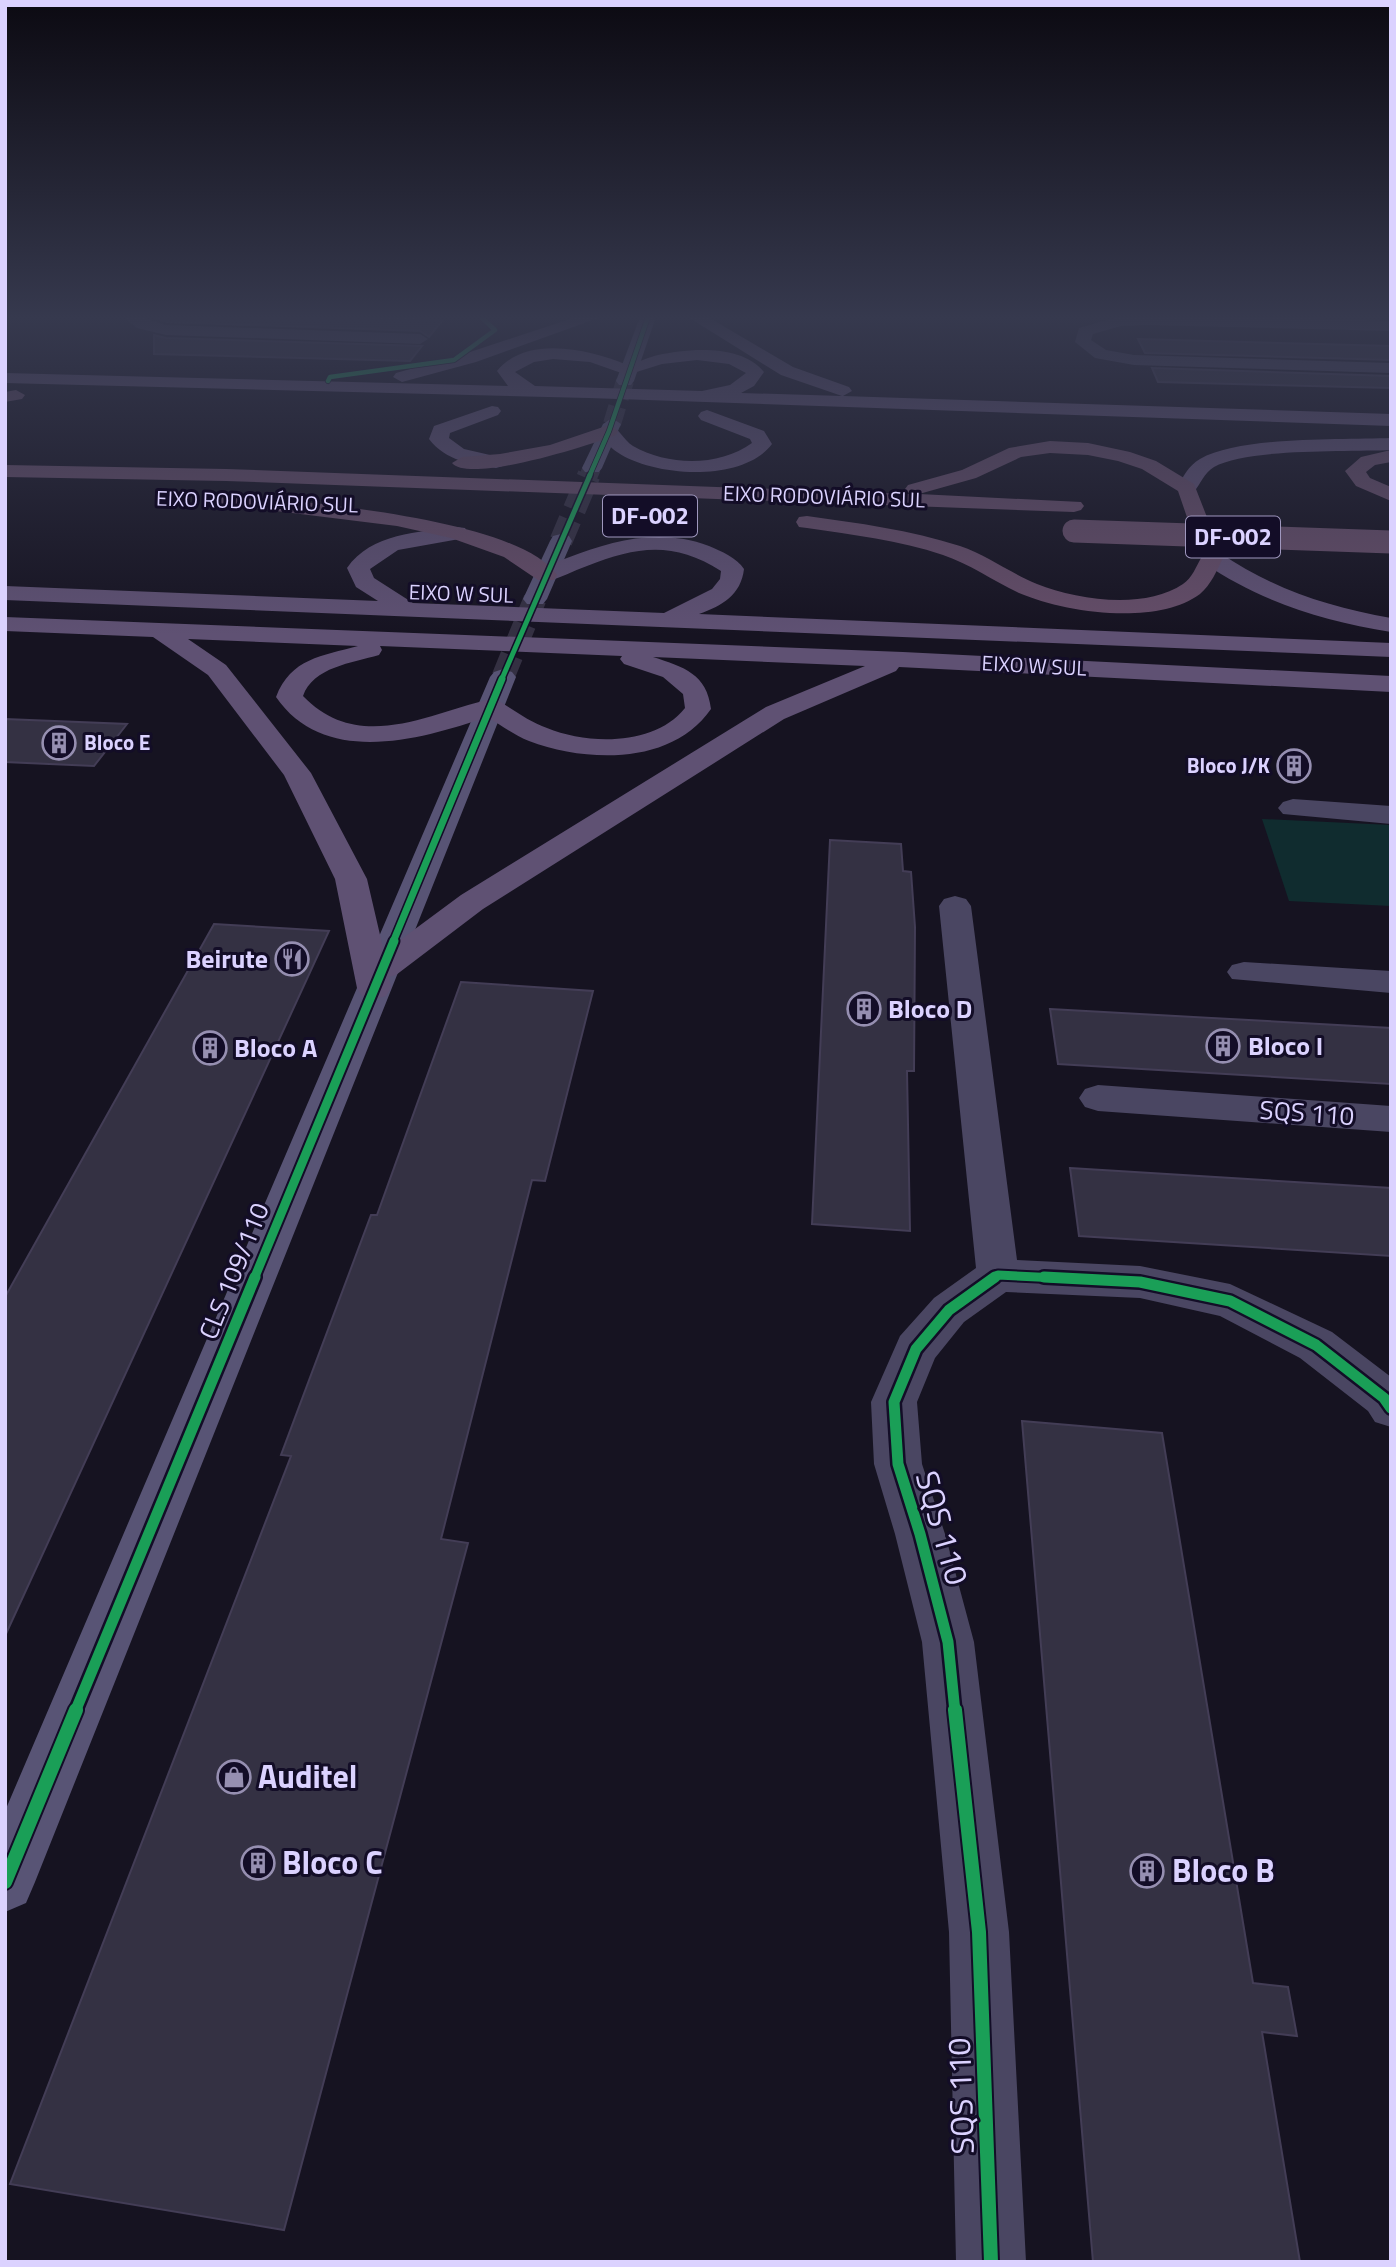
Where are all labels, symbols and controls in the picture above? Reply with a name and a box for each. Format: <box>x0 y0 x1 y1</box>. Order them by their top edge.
street label: EIXO RODOVIÁRIO SUL <box>723 476 926 516</box>
street label: EIXO RODOVIÁRIO SUL <box>156 481 359 521</box>
road number: DF-002 <box>603 495 697 536</box>
road number: DF-002 <box>1186 516 1280 558</box>
street label: EIXO W SUL <box>408 575 514 611</box>
street label: EIXO W SUL <box>981 646 1087 684</box>
building icon: Bloco E <box>40 724 78 762</box>
place label: Bloco E <box>84 726 150 758</box>
building icon: Bloco J/K <box>1275 747 1313 785</box>
place label: Bloco J/K <box>1187 749 1271 781</box>
place label: Beirute <box>185 939 268 978</box>
restaurant icon: Beirute <box>273 940 311 978</box>
place label: Bloco D <box>888 989 972 1028</box>
building icon: Bloco D <box>845 990 883 1028</box>
place label: Bloco I <box>1248 1026 1323 1065</box>
building icon: Bloco I <box>1204 1027 1242 1065</box>
place label: Bloco A <box>234 1028 318 1067</box>
building icon: Bloco A <box>191 1029 229 1067</box>
street label: SQS 110 <box>1258 1090 1356 1135</box>
street label: CLS 109/110 <box>188 1197 279 1345</box>
street label: SQS 110 <box>904 1465 982 1590</box>
place label: Auditel <box>258 1752 357 1800</box>
shop icon: Auditel <box>215 1758 253 1796</box>
place label: Bloco C <box>282 1838 383 1886</box>
building icon: Bloco C <box>239 1844 277 1882</box>
place label: Bloco B <box>1172 1846 1275 1894</box>
building icon: Bloco B <box>1128 1852 1166 1890</box>
street label: SQS 110 <box>934 2037 986 2155</box>

